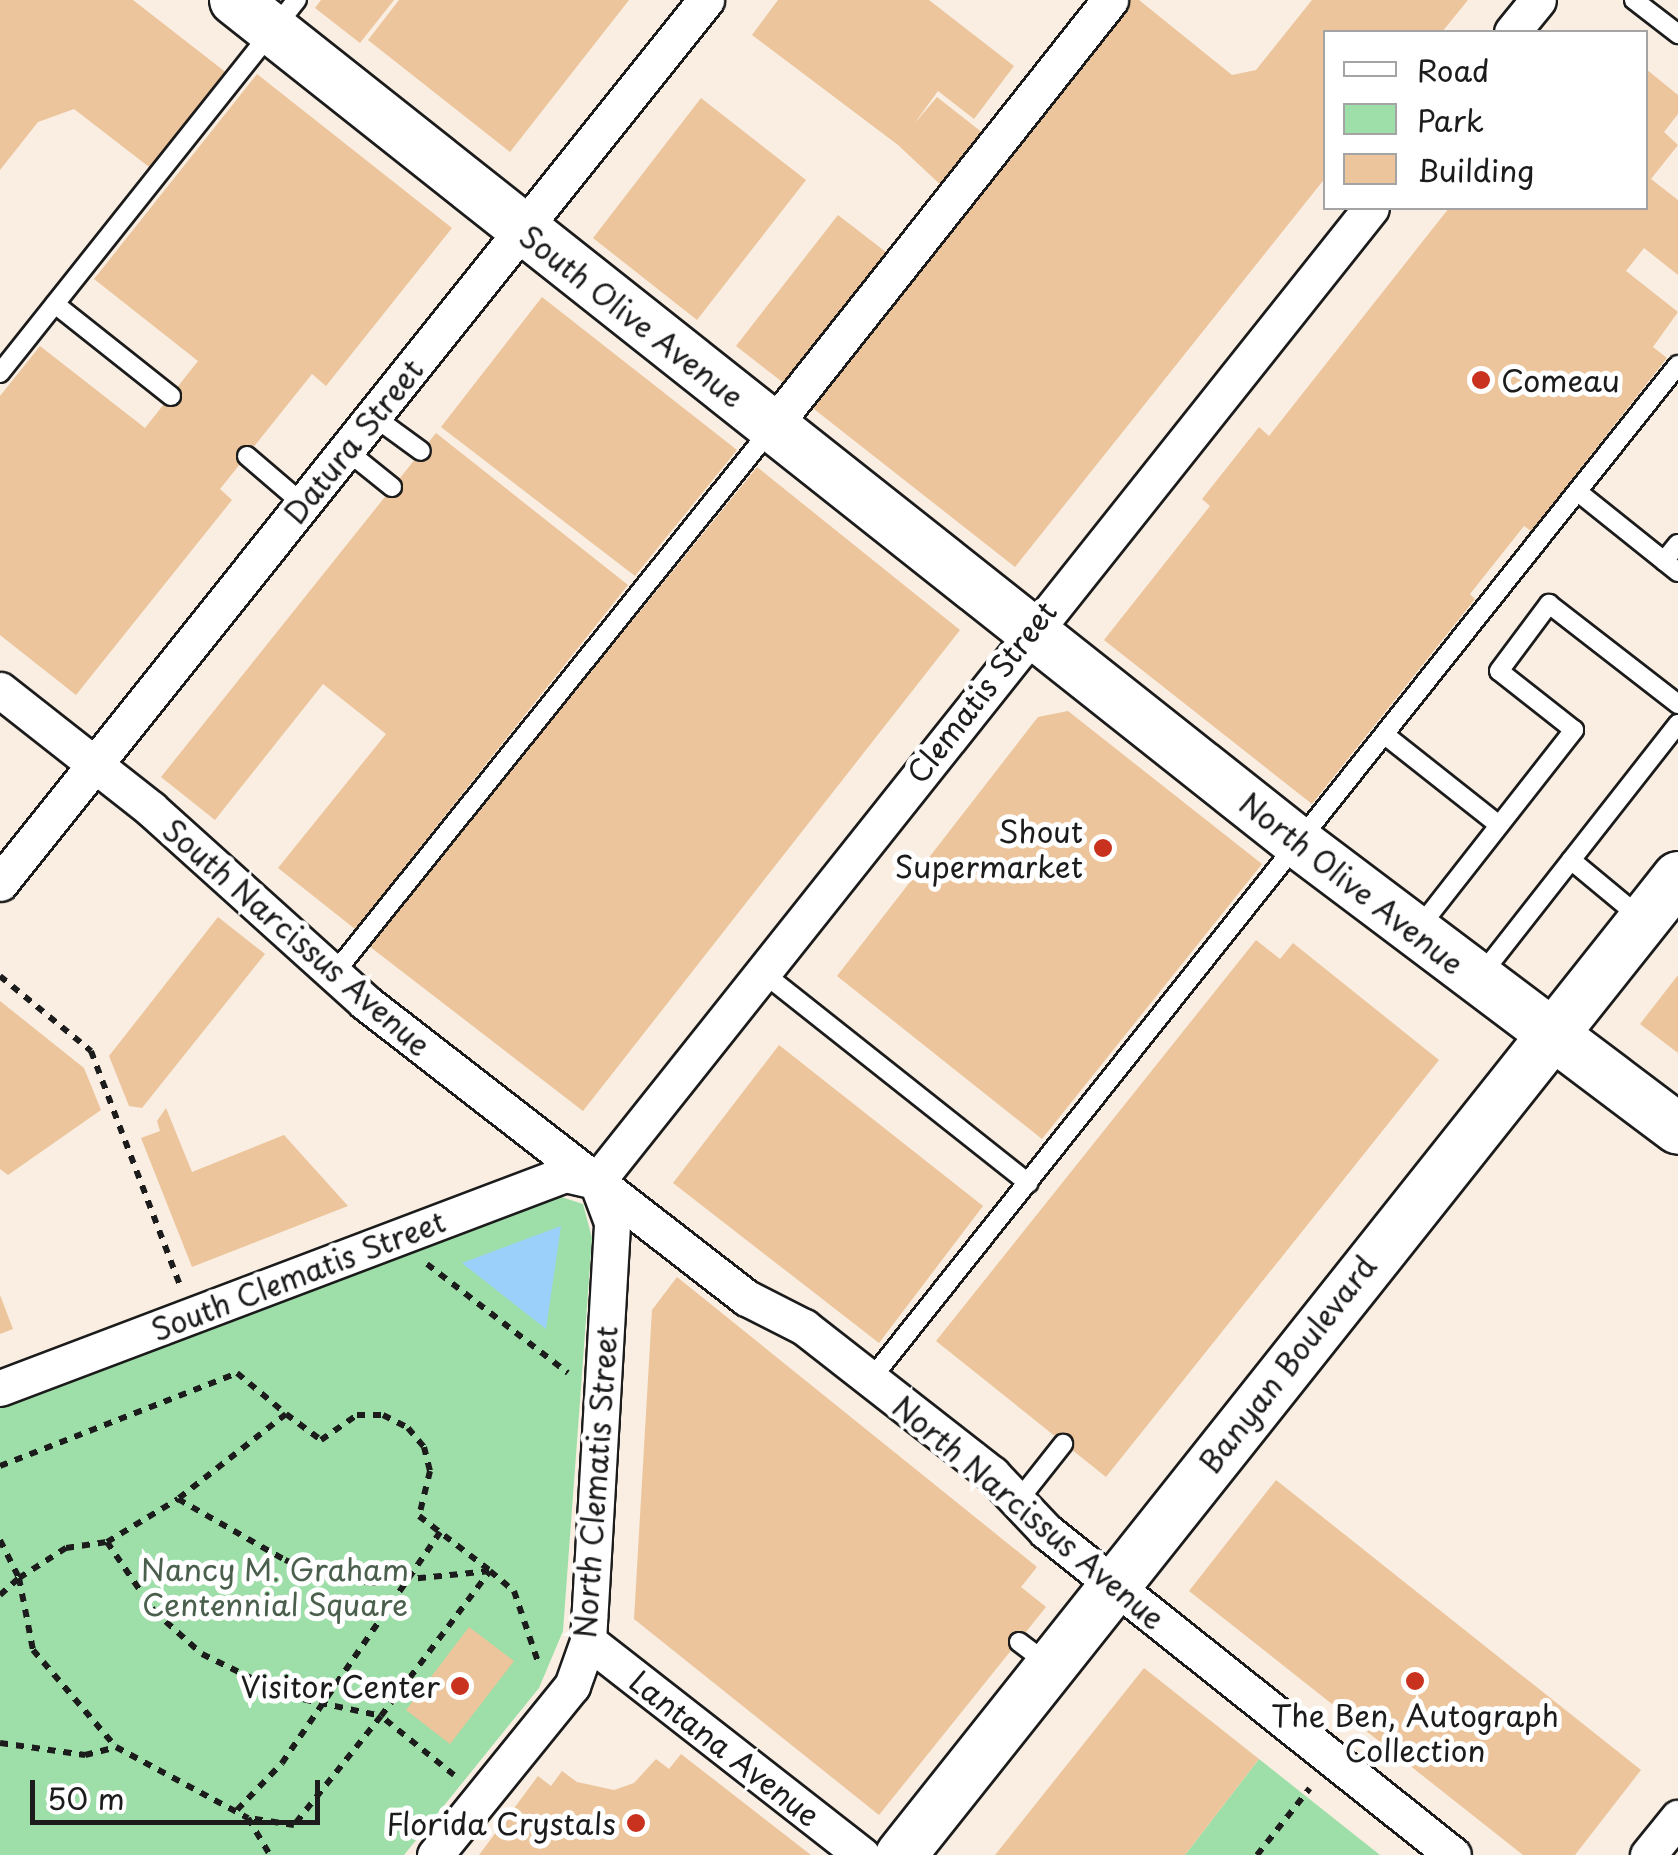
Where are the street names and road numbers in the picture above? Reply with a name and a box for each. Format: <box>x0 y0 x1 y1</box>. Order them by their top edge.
street label: South Olive Avenue <box>512 217 752 415</box>
street label: Datura Street <box>276 351 430 531</box>
street label: Clematis Street <box>897 592 1065 792</box>
street label: North Olive Avenue <box>1232 783 1472 983</box>
street label: South Narcissus Avenue <box>155 810 439 1064</box>
street label: South Clematis Street <box>143 1201 453 1349</box>
street label: Banyan Boulevard <box>1191 1249 1383 1479</box>
street label: North Clematis Street <box>566 1322 624 1642</box>
street label: North Narcissus Avenue <box>885 1387 1173 1637</box>
street label: Lantana Avenue <box>623 1662 827 1834</box>

